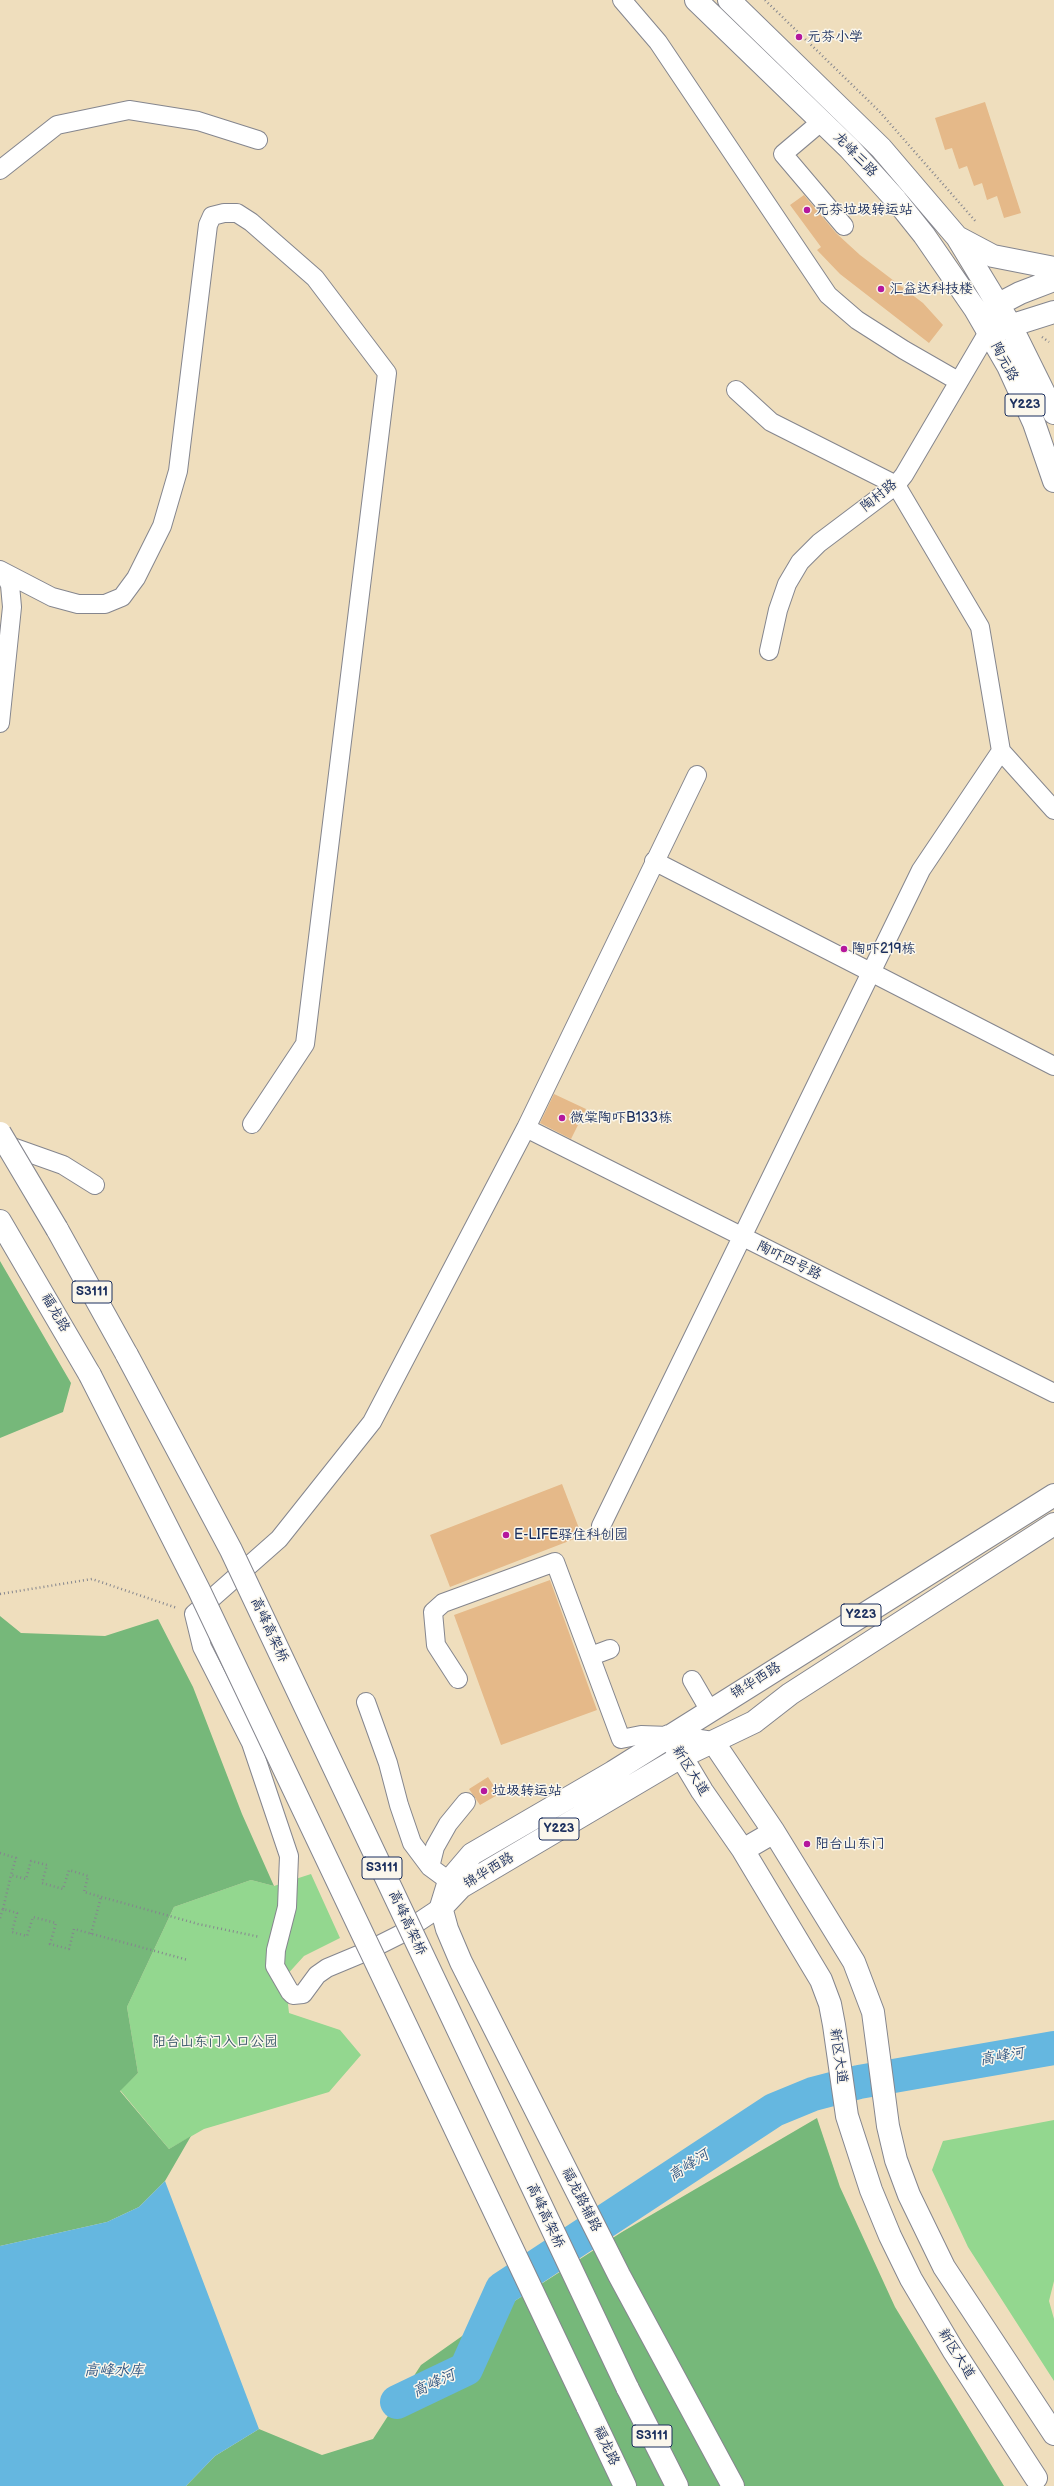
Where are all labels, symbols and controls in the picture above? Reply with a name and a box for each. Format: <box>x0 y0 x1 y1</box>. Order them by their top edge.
place label: 元芬小学 <box>807 29 863 45</box>
marker: 元芬小学 <box>794 32 804 42</box>
street label: 龙峰三路 <box>830 129 880 181</box>
place label: 元芬垃圾转运站 <box>815 202 913 218</box>
marker: 元芬垃圾转运站 <box>802 205 812 215</box>
place label: 汇益达科技楼 <box>889 281 973 297</box>
marker: 汇益达科技楼 <box>876 284 886 294</box>
street label: 陶元路 <box>987 340 1021 384</box>
road number: Y223 <box>1005 394 1045 416</box>
street label: 陶村路 <box>857 476 901 516</box>
place label: 陶吓219栋 <box>852 941 916 957</box>
marker: 陶吓219栋 <box>839 944 849 954</box>
place label: 微棠陶吓B133栋 <box>570 1110 672 1126</box>
marker: 微棠陶吓B133栋 <box>557 1113 567 1123</box>
street label: 陶吓四号路 <box>754 1238 824 1284</box>
road number: S3111 <box>72 1281 112 1303</box>
street label: 福龙路 <box>37 1291 73 1335</box>
place label: E-LIFE驿住科创园 <box>514 1527 628 1543</box>
marker: E-LIFE驿住科创园 <box>501 1530 511 1540</box>
street label: 高峰高架桥 <box>247 1595 291 1665</box>
road number: Y223 <box>841 1604 881 1626</box>
street label: 锦华西路 <box>728 1659 784 1703</box>
street label: 新区大道 <box>668 1743 712 1799</box>
place label: 垃圾转运站 <box>492 1783 562 1799</box>
marker: 垃圾转运站 <box>479 1786 489 1796</box>
road number: Y223 <box>539 1818 579 1840</box>
place label: 阳台山东门 <box>815 1836 885 1852</box>
marker: 阳台山东门 <box>802 1839 812 1849</box>
street label: 锦华西路 <box>461 1849 517 1893</box>
road number: S3111 <box>362 1857 402 1879</box>
street label: 高峰高架桥 <box>385 1888 429 1958</box>
street label: 新区大道 <box>826 2027 850 2085</box>
park label: 阳台山东门入口公园 <box>152 2034 278 2050</box>
water label: 高峰河 <box>978 2044 1026 2070</box>
water label: 高峰河 <box>665 2146 713 2186</box>
street label: 福龙路辅路 <box>558 2165 604 2235</box>
street label: 高峰高架桥 <box>523 2181 567 2251</box>
street label: 新区大道 <box>934 2326 978 2382</box>
water label: 高峰水库 <box>84 2362 144 2380</box>
water label: 高峰河 <box>410 2366 458 2402</box>
street label: 福龙路 <box>590 2423 622 2469</box>
road number: S3111 <box>632 2425 672 2447</box>

